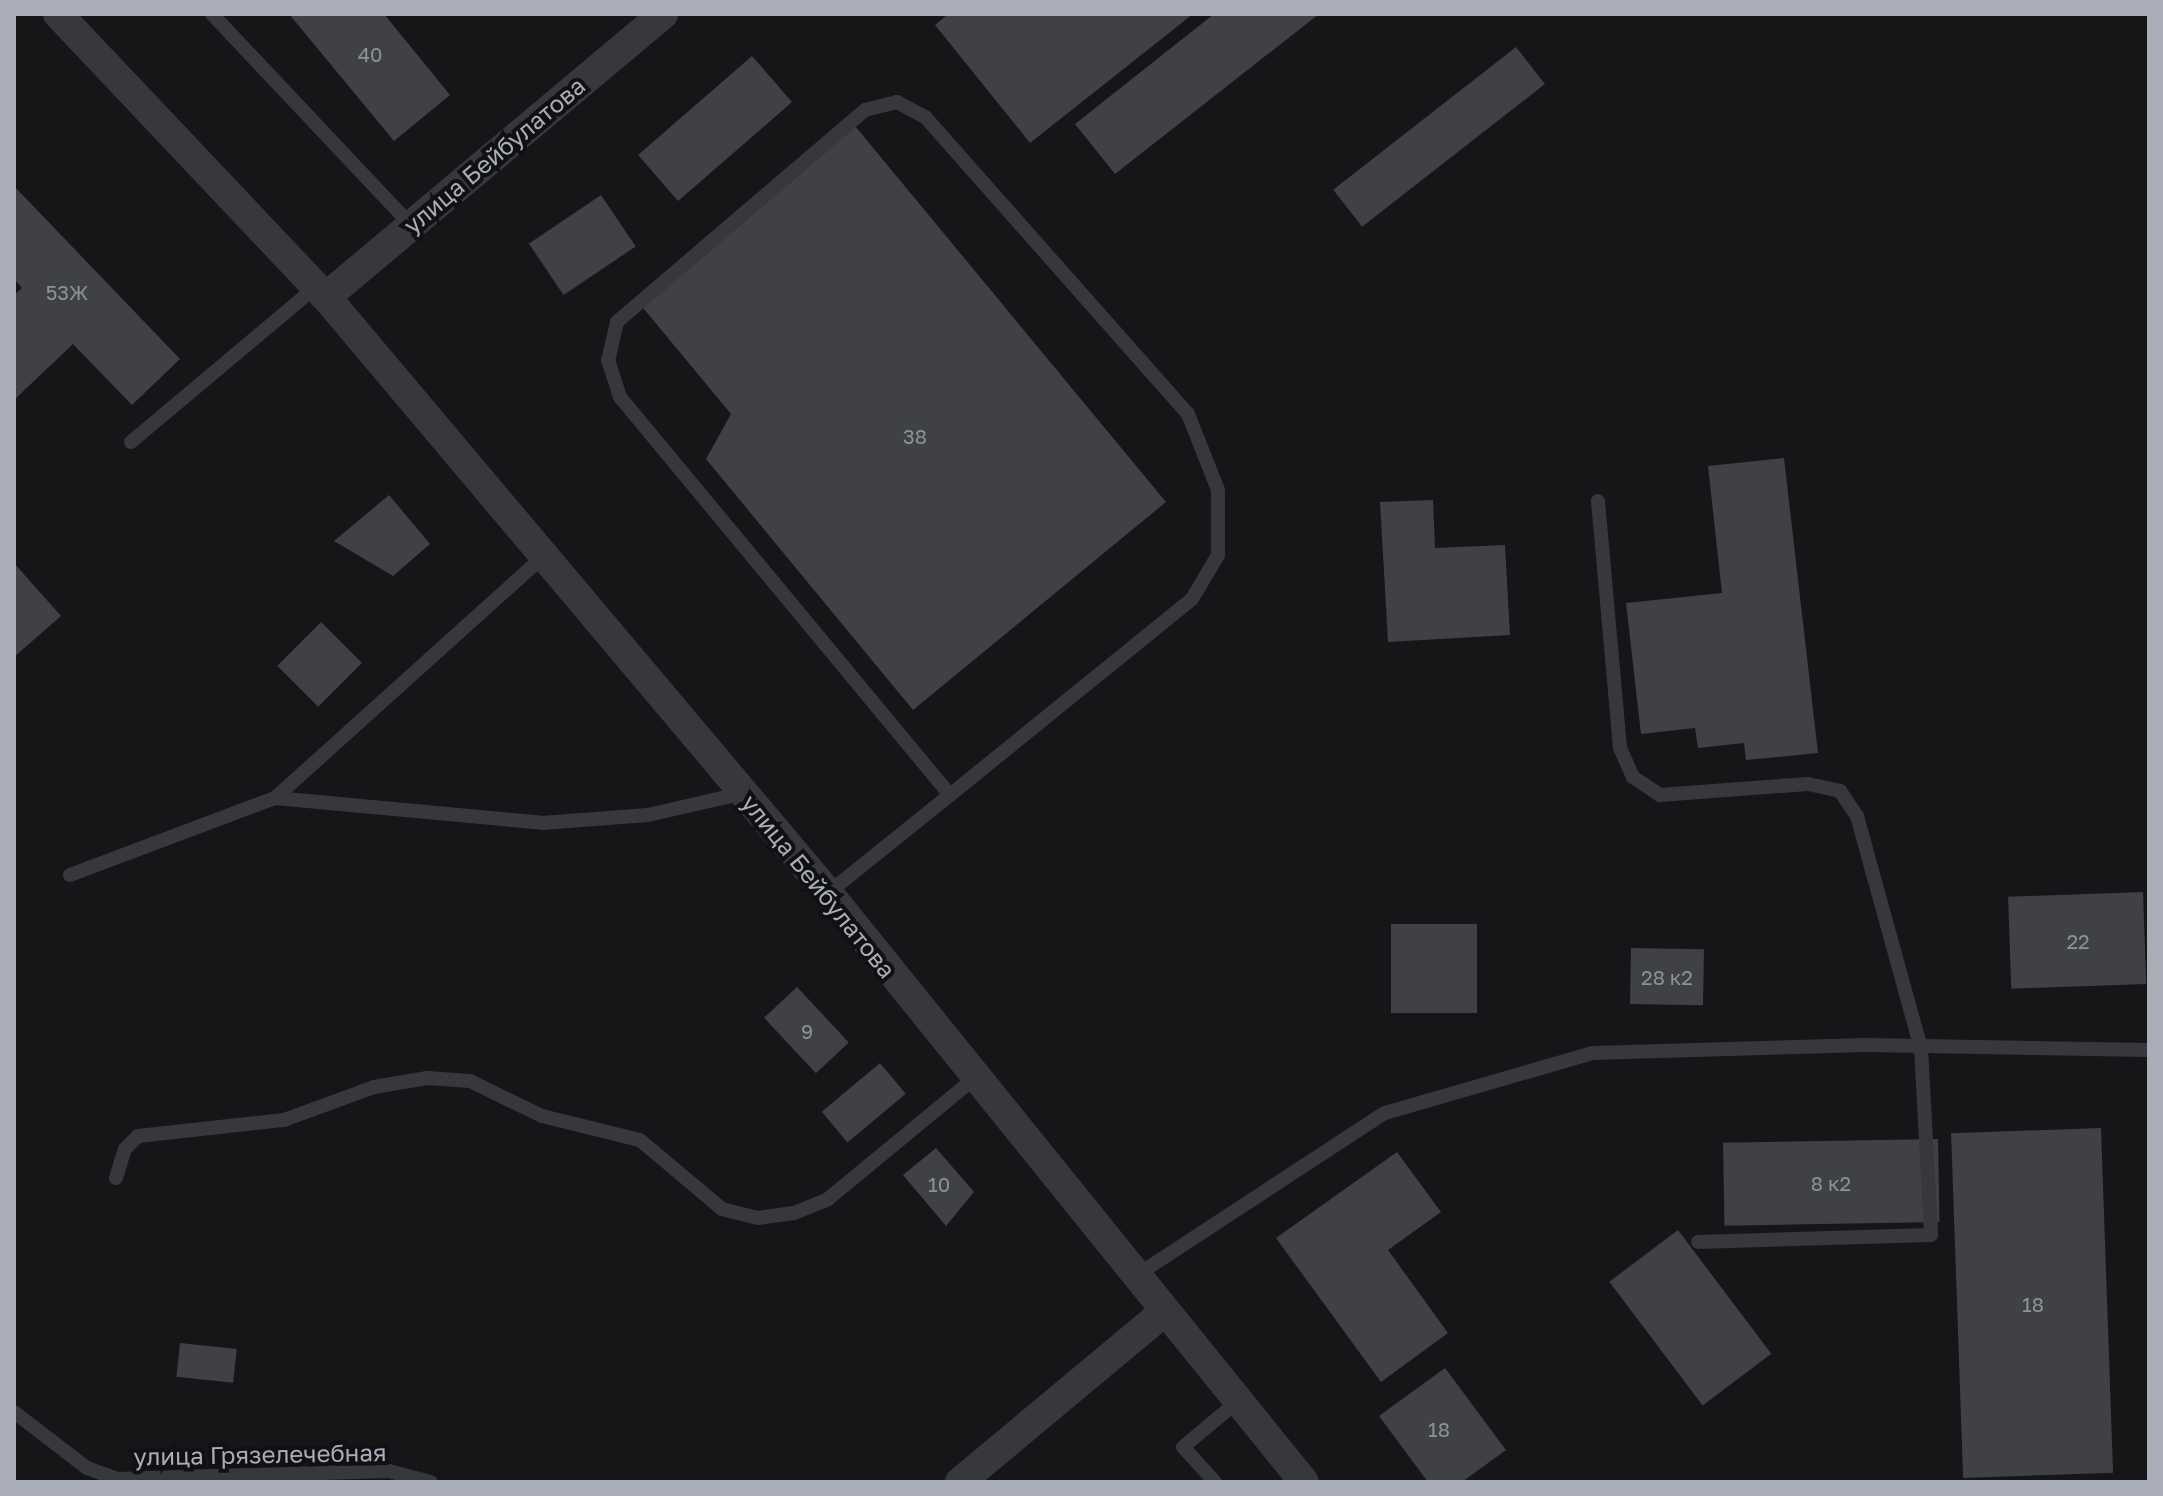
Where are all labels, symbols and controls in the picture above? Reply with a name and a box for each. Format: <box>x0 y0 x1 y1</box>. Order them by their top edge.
house number: 40 <box>358 42 382 66</box>
street label: улица Бейбулатова <box>397 71 591 239</box>
house number: 53Ж <box>46 280 88 304</box>
house number: 38 <box>903 424 927 448</box>
street label: улица Бейбулатова <box>736 788 902 984</box>
house number: 22 <box>2066 929 2090 953</box>
house number: 28 к2 <box>1641 965 1693 989</box>
house number: 9 <box>801 1019 813 1043</box>
house number: 8 к2 <box>1811 1171 1851 1195</box>
house number: 10 <box>928 1172 950 1196</box>
house number: 18 <box>2022 1292 2044 1316</box>
house number: 18 <box>1428 1417 1450 1441</box>
street label: улица Грязелечебная <box>133 1437 387 1471</box>

